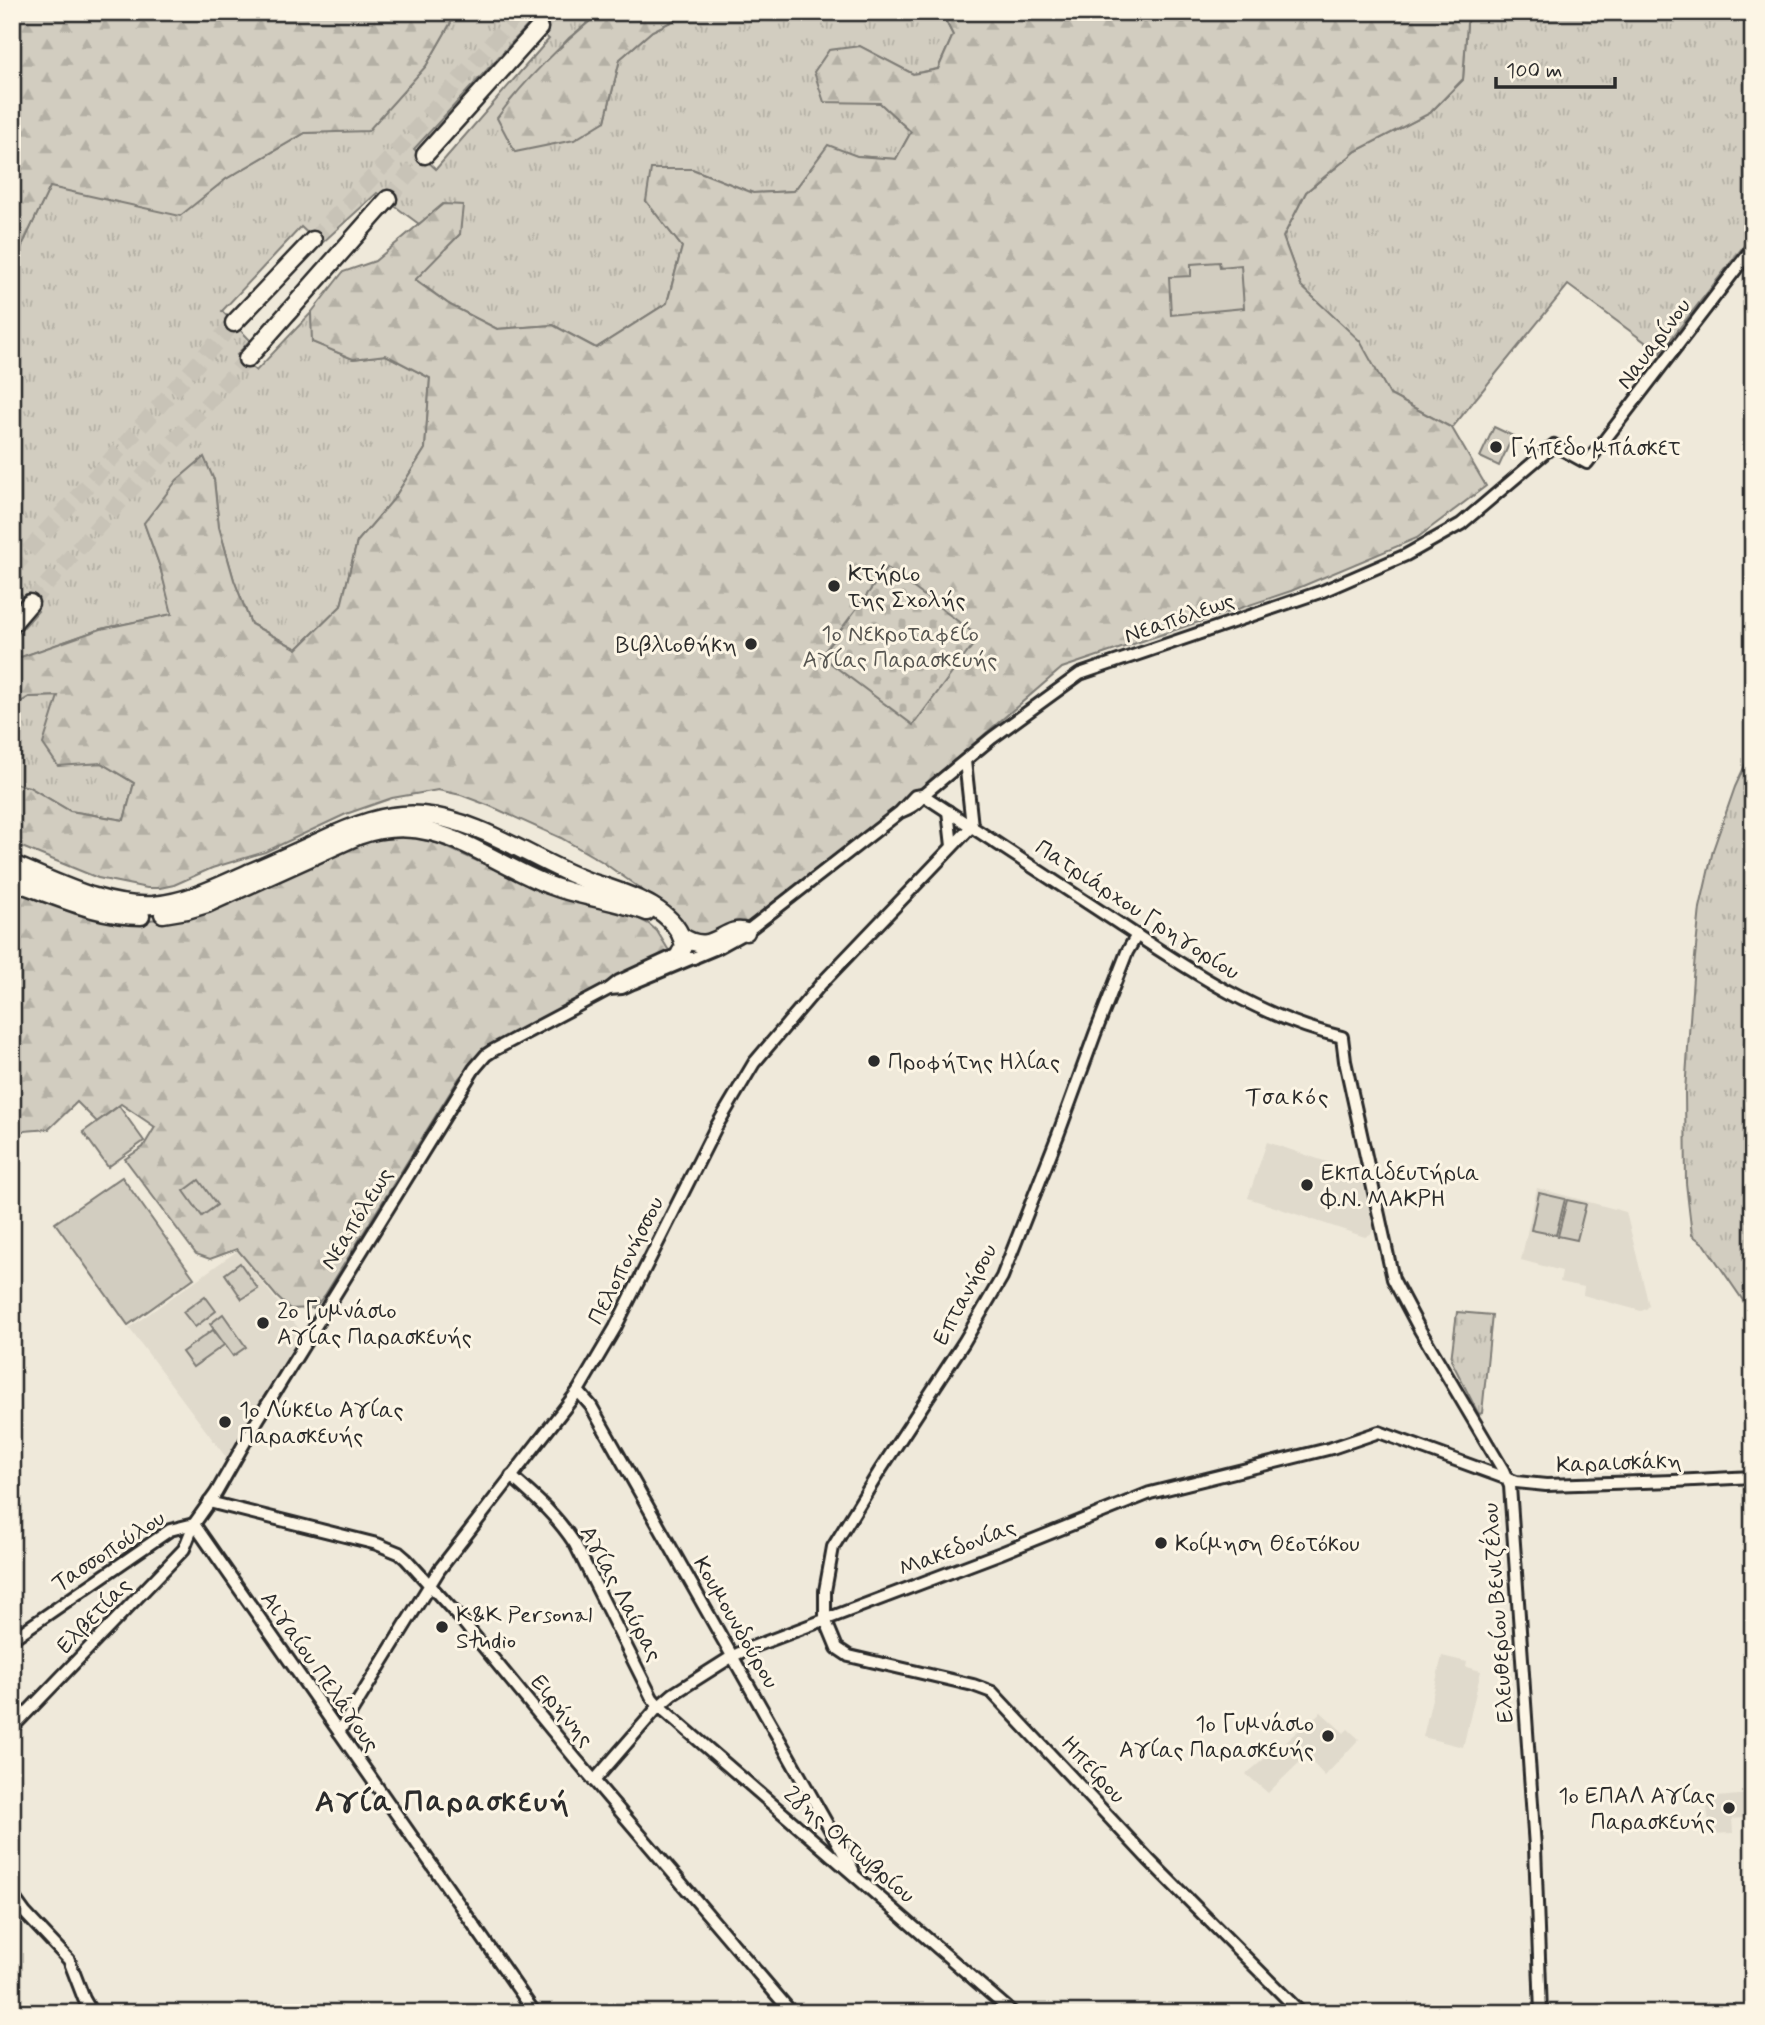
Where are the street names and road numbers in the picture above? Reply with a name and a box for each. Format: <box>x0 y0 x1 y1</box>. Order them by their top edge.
street label: Ναυαρίνου <box>1610 293 1699 396</box>
street label: Νεαπόλεως <box>1120 586 1239 652</box>
street label: Πατριάρχου Γρηγορίου <box>1029 833 1245 988</box>
street label: Νεαπόλεως <box>315 1162 401 1276</box>
street label: Πελοπονήσσου <box>582 1192 672 1330</box>
street label: Επτανήσου <box>927 1239 1005 1351</box>
street label: Καραισκάκη <box>1556 1447 1682 1481</box>
street label: Ελευθερίου Βενιζέλου <box>1474 1502 1522 1724</box>
street label: Τασσοπούλου <box>47 1504 171 1599</box>
street label: Μακεδονίας <box>895 1513 1020 1585</box>
street label: Αγίας Λαύρας <box>572 1521 669 1667</box>
street label: Κουμουνδούρου <box>685 1551 785 1695</box>
street label: Ελβετίας <box>51 1572 138 1661</box>
street label: Αιγαίου Πελάγους <box>253 1586 386 1758</box>
street label: Ειρήνης <box>523 1669 600 1754</box>
street label: Ηπείρου <box>1054 1730 1132 1811</box>
street label: 28ης Οκτωβρίου <box>777 1780 921 1911</box>

